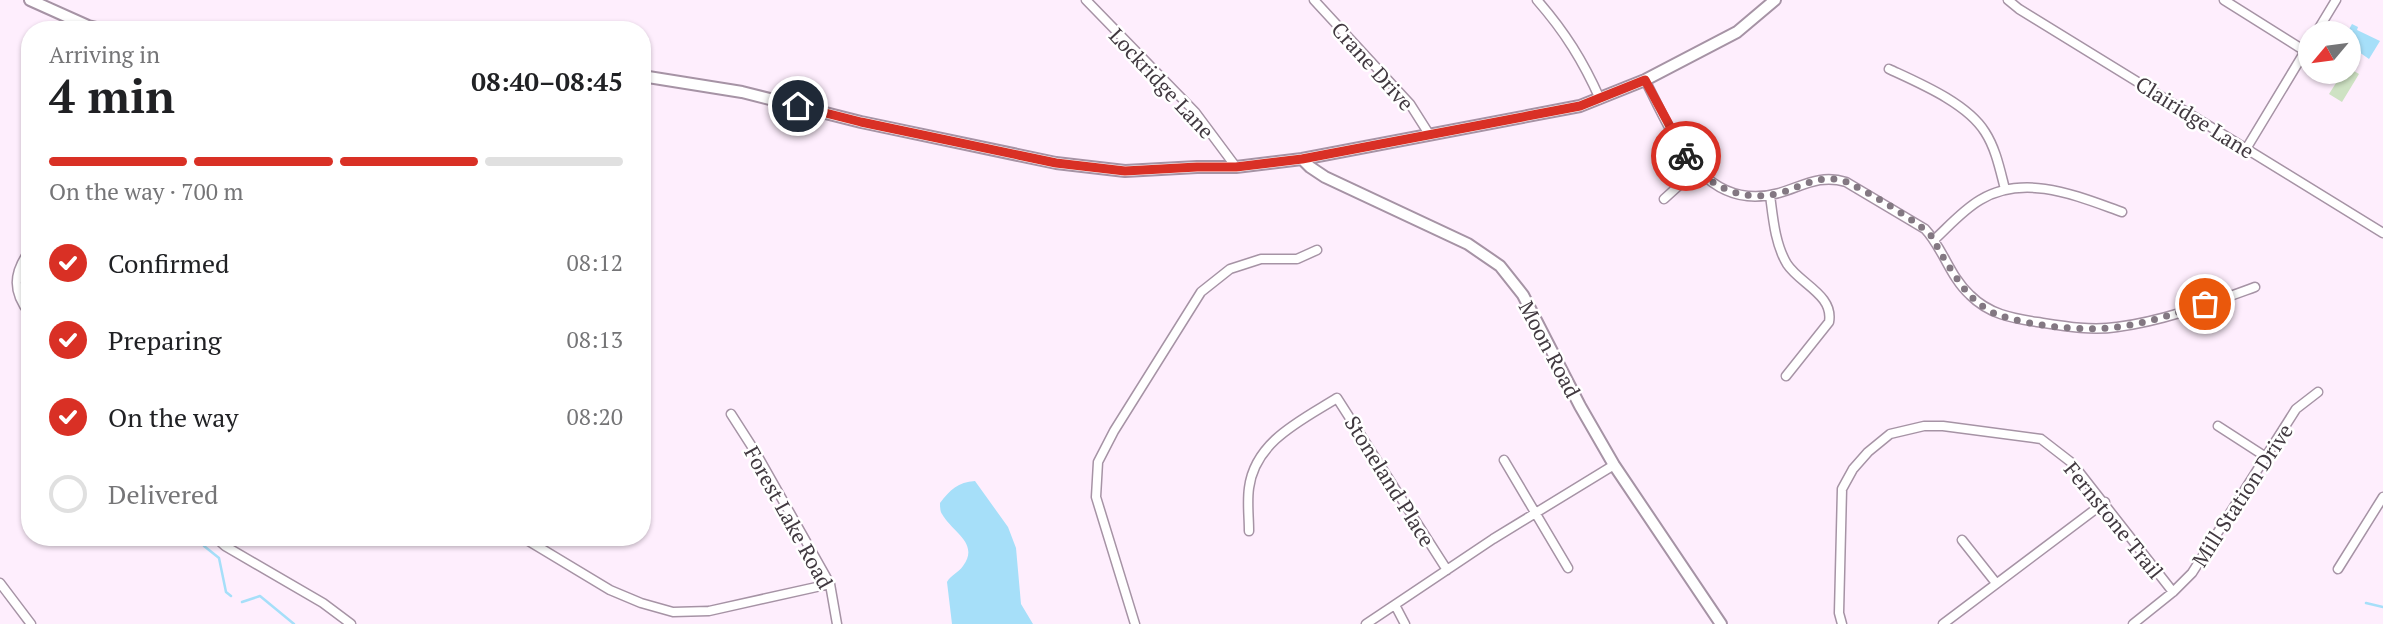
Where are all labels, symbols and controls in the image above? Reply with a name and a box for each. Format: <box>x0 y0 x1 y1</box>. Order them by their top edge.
street label: Crane Drive <box>1326 16 1420 116</box>
north arrow <box>2298 21 2361 84</box>
map controls <box>2298 21 2361 84</box>
street label: Lockridge Lane <box>1103 22 1221 144</box>
text: Arriving in <box>49 39 160 70</box>
text: 08:40–08:45 <box>471 64 623 98</box>
text: 4 min <box>49 65 175 126</box>
street label: Clairidge Lane <box>2130 69 2260 165</box>
pin <box>768 76 828 136</box>
icon: home <box>779 87 817 125</box>
courier <box>1651 121 1721 191</box>
icon: bike <box>1667 137 1705 175</box>
text: On the way · 700 m <box>49 176 243 207</box>
icon: check <box>49 244 87 282</box>
text: Confirmed <box>108 246 229 280</box>
text: 08:12 <box>566 247 623 278</box>
pin <box>2175 274 2235 334</box>
icon: bag <box>2186 285 2224 323</box>
street label: Moon Road <box>1513 296 1587 403</box>
icon: check <box>49 321 87 359</box>
text: Preparing <box>108 323 221 357</box>
text: 08:13 <box>566 324 623 355</box>
icon: check <box>49 398 87 436</box>
text: On the way <box>108 400 239 434</box>
text: 08:20 <box>566 401 623 432</box>
street label: Stoneland Place <box>1339 410 1441 552</box>
street label: Mill Station Drive <box>2185 418 2299 572</box>
street label: Forest Lake Road <box>738 441 840 594</box>
street label: Fernstone Trail <box>2058 456 2170 584</box>
text: Delivered <box>108 477 218 511</box>

